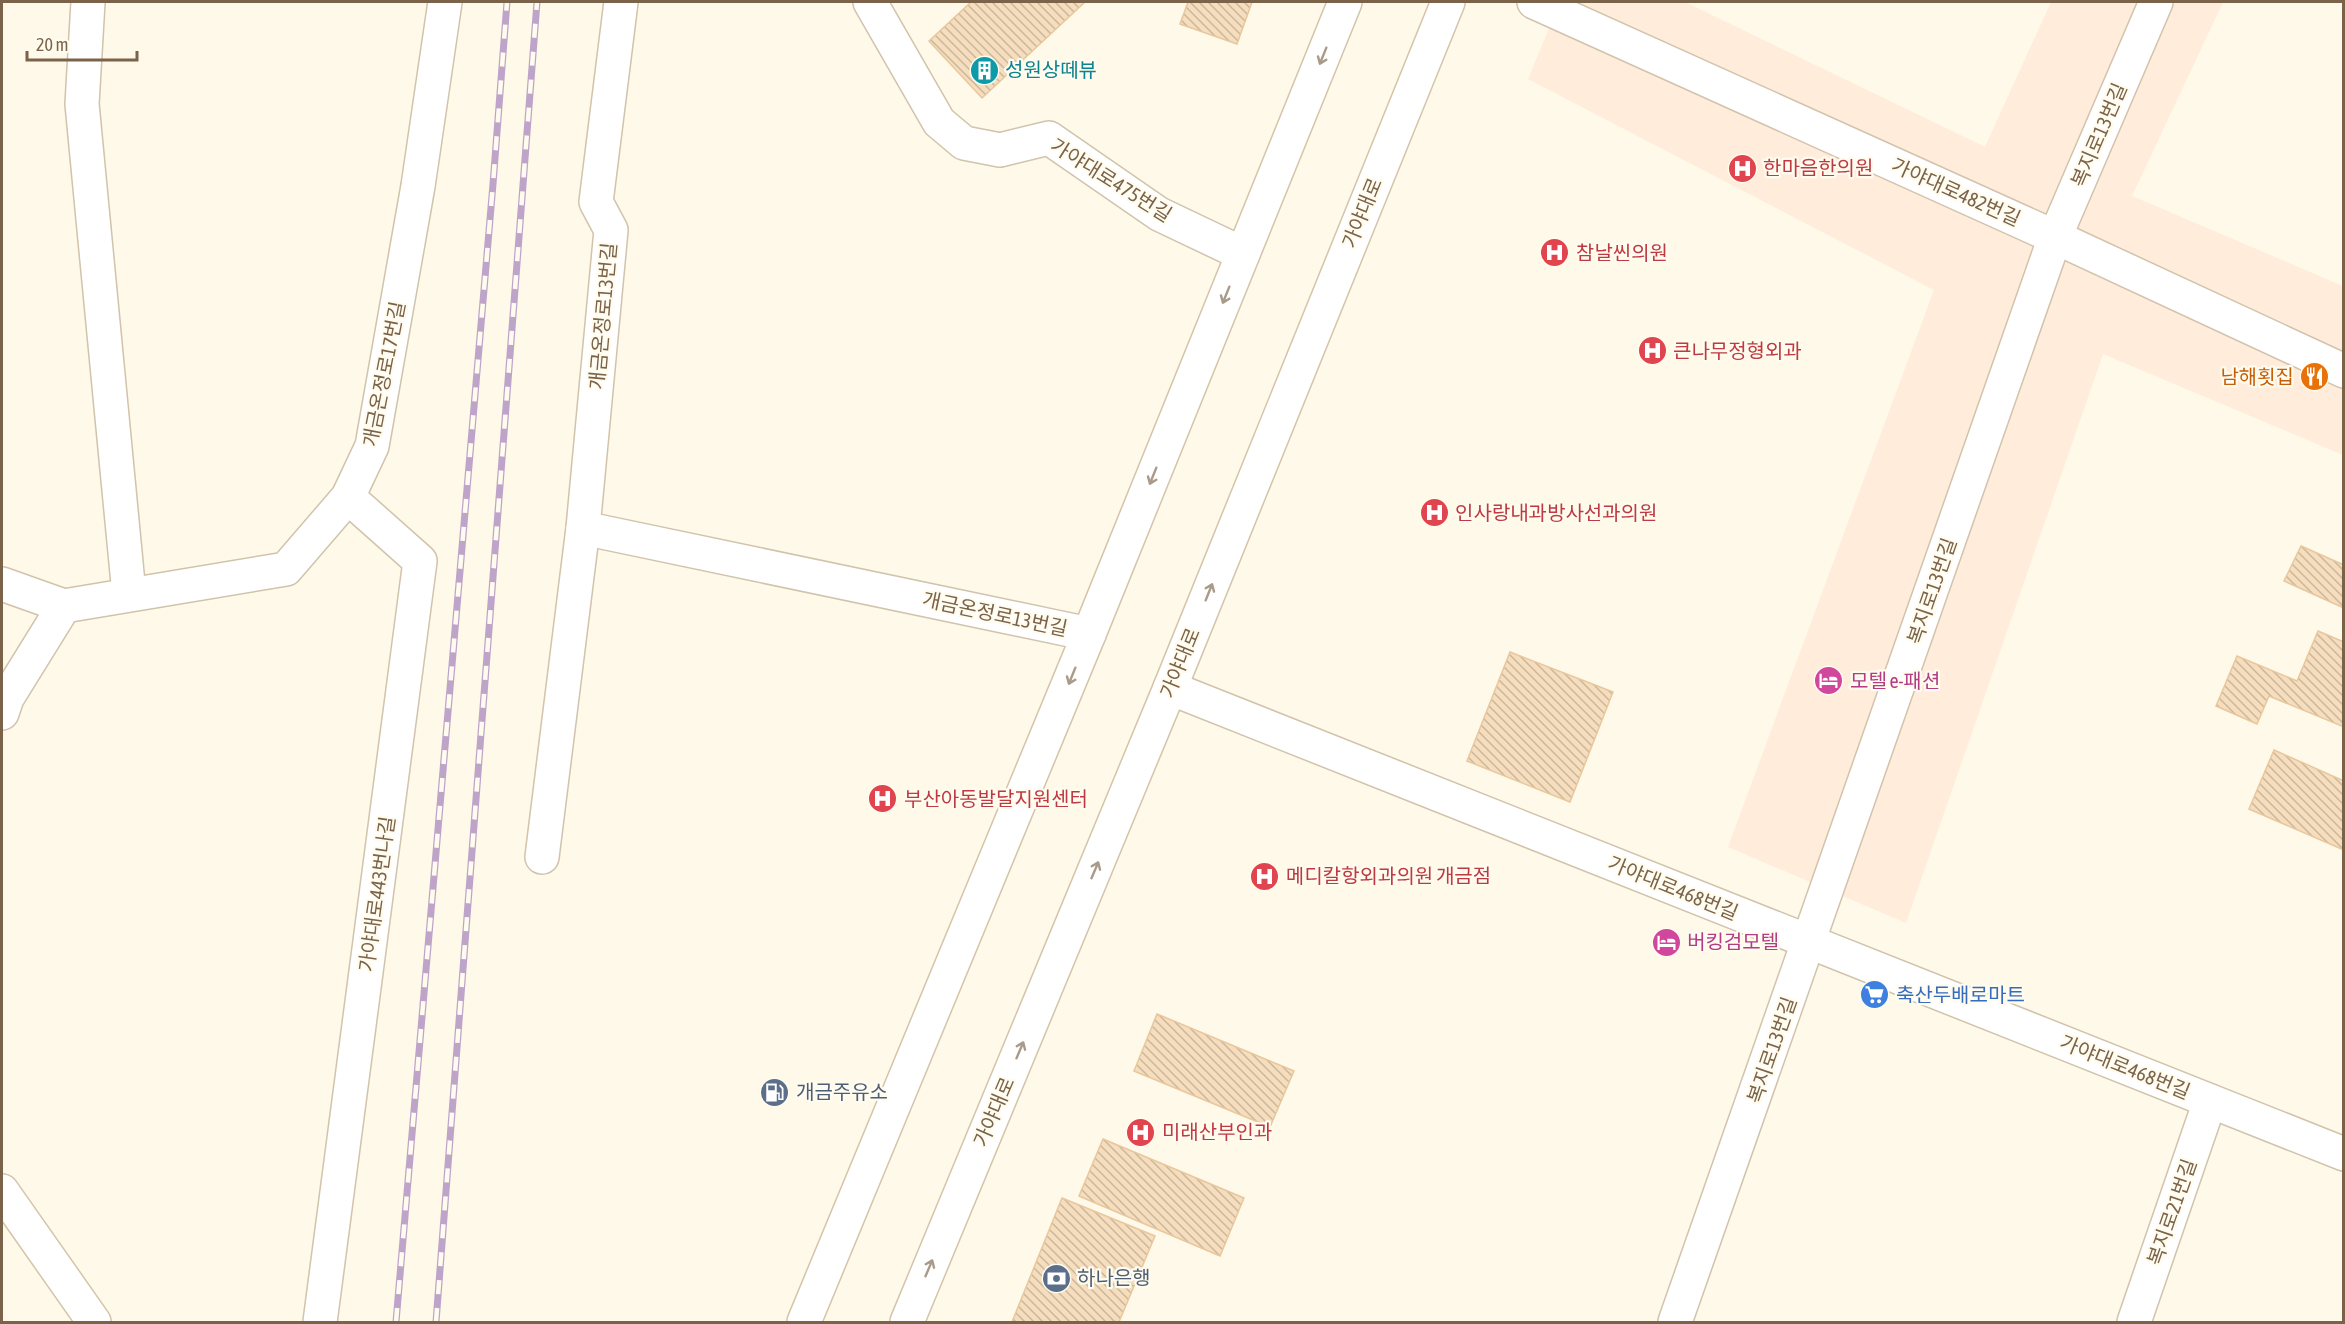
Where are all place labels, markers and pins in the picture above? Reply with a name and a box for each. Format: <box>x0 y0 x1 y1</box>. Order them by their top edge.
building icon: 성원상떼뷰 <box>968 54 1000 86</box>
place label: 성원상떼뷰 <box>1005 58 1097 81</box>
hospital icon: 한마음한의원 <box>1726 152 1758 184</box>
place label: 한마음한의원 <box>1763 156 1873 179</box>
hospital icon: 참날씬의원 <box>1539 237 1571 269</box>
place label: 참날씬의원 <box>1576 241 1668 264</box>
hospital icon: 큰나무정형외과 <box>1636 335 1668 367</box>
place label: 큰나무정형외과 <box>1673 339 1802 362</box>
restaurant icon: 남해횟집 <box>2299 361 2331 393</box>
place label: 남해횟집 <box>2220 365 2294 388</box>
hospital icon: 인사랑내과방사선과의원 <box>1418 497 1450 529</box>
place label: 인사랑내과방사선과의원 <box>1455 501 1657 524</box>
hotel icon: 모텔 e-패션 <box>1813 665 1845 697</box>
place label: 모텔 e-패션 <box>1850 669 1940 692</box>
hospital icon: 부산아동발달지원센터 <box>867 783 899 815</box>
place label: 부산아동발달지원센터 <box>904 787 1088 810</box>
hospital icon: 메디칼항외과의원 개금점 <box>1249 860 1281 892</box>
place label: 메디칼항외과의원 개금점 <box>1286 864 1491 887</box>
hotel icon: 버킹검모텔 <box>1650 926 1682 958</box>
place label: 버킹검모텔 <box>1687 930 1779 953</box>
supermarket icon: 축산두배로마트 <box>1859 979 1891 1011</box>
place label: 축산두배로마트 <box>1896 983 2025 1006</box>
fuel station icon: 개금주유소 <box>759 1076 791 1108</box>
place label: 개금주유소 <box>796 1080 888 1103</box>
hospital icon: 미래산부인과 <box>1125 1116 1157 1148</box>
place label: 미래산부인과 <box>1162 1120 1272 1143</box>
bank icon: 하나은행 <box>1040 1262 1072 1294</box>
place label: 하나은행 <box>1077 1266 1151 1289</box>

